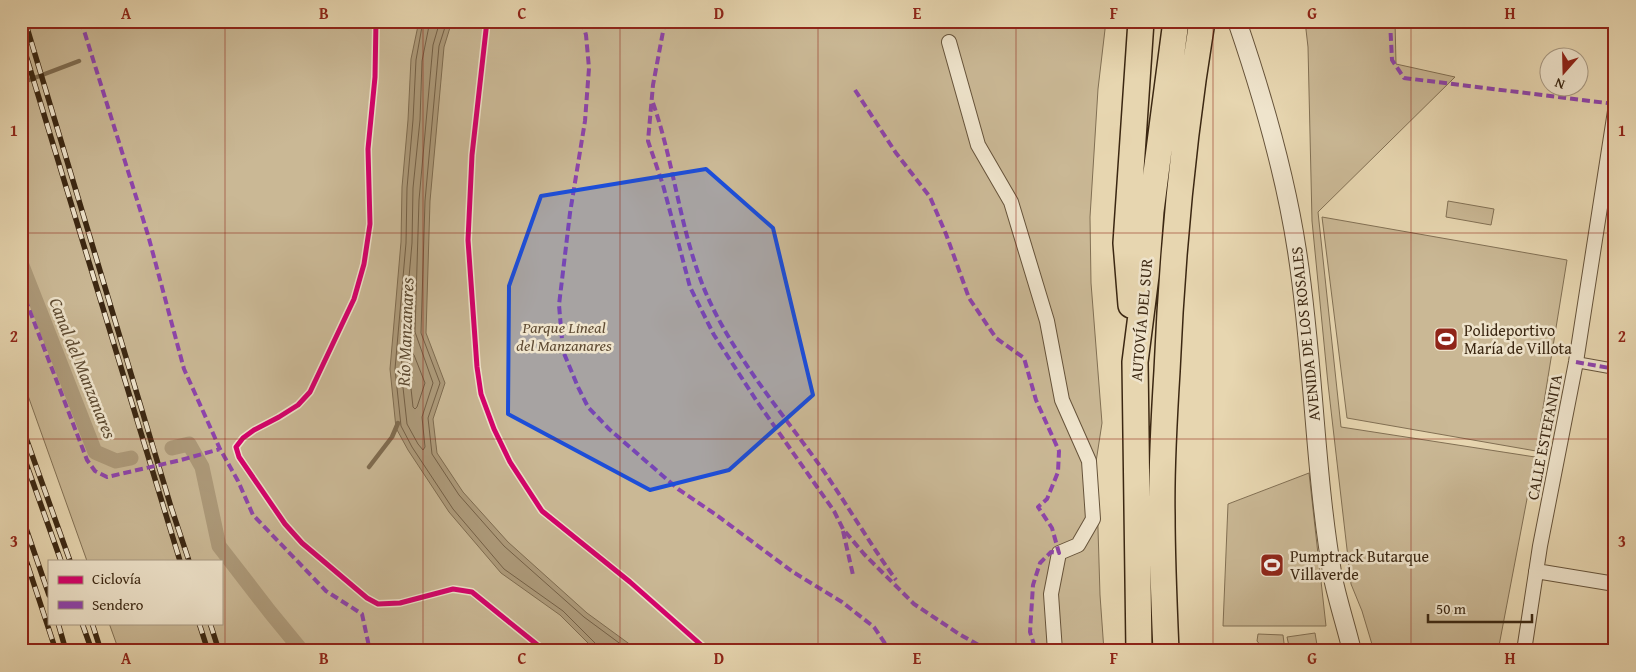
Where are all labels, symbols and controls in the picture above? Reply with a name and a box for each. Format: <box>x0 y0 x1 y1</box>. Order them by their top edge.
text: A <box>121 1 132 25</box>
text: B <box>319 1 329 25</box>
text: C <box>517 1 527 25</box>
text: D <box>714 1 724 25</box>
text: E <box>913 1 922 25</box>
text: F <box>1110 1 1118 25</box>
text: G <box>1307 1 1317 25</box>
text: H <box>1504 1 1516 25</box>
north arrow <box>1538 48 1588 98</box>
text: N <box>1551 73 1567 95</box>
text: 1 <box>10 118 18 142</box>
text: 1 <box>1618 118 1626 142</box>
street label: AVENIDA DE LOS ROSALES <box>1284 245 1326 422</box>
street label: AUTOVÍA DEL SUR <box>1124 257 1158 382</box>
water label: Río Manzanares <box>390 277 420 388</box>
water label: Canal del Manzanares <box>42 293 124 443</box>
park label: Parque Lineal del Manzanares <box>516 315 612 357</box>
place label: Polideportivo María de Villota <box>1464 318 1572 360</box>
text: 2 <box>10 324 18 348</box>
text: 2 <box>1618 324 1626 348</box>
sports icon: Polideportivo María de Villota <box>1433 326 1459 352</box>
street label: CALLE ESTEFANITA <box>1520 372 1568 502</box>
text: 3 <box>10 529 18 553</box>
text: 3 <box>1618 529 1626 553</box>
place label: Pumptrack Butarque Villaverde <box>1290 544 1429 586</box>
sports icon: Pumptrack Butarque Villaverde <box>1259 552 1285 578</box>
legend <box>48 560 222 624</box>
text: Ciclovía <box>92 568 141 589</box>
scale bar <box>1428 592 1532 624</box>
text: Sendero <box>92 594 144 615</box>
text: 50 m <box>1436 598 1467 619</box>
text: A <box>121 646 132 670</box>
text: B <box>319 646 329 670</box>
text: C <box>517 646 527 670</box>
text: D <box>714 646 724 670</box>
text: E <box>913 646 922 670</box>
text: F <box>1110 646 1118 670</box>
text: G <box>1307 646 1317 670</box>
text: H <box>1504 646 1516 670</box>

